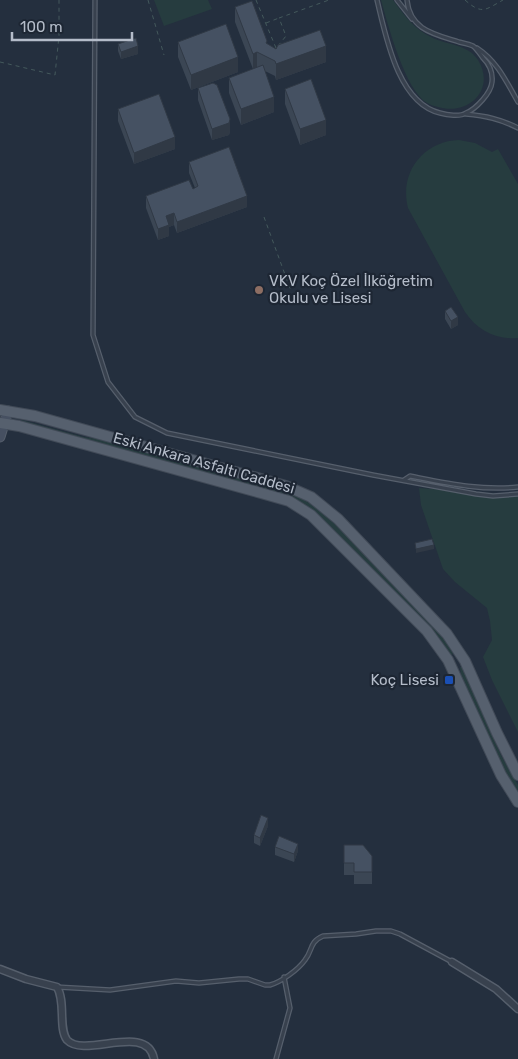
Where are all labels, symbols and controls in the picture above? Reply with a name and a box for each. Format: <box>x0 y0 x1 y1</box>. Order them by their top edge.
scale bar <box>12 10 132 42</box>
text: 100 m <box>20 18 62 36</box>
place label: VKV Koç Özel İlköğretim Okulu ve Lisesi <box>269 272 433 307</box>
marker: VKV Koç Özel İlköğretim Okulu ve Lisesi <box>253 284 265 296</box>
street label: Eski Ankara Asfaltı Caddesi <box>111 428 297 498</box>
place label: Koç Lisesi <box>370 671 439 689</box>
marker: Koç Lisesi <box>443 674 455 686</box>

